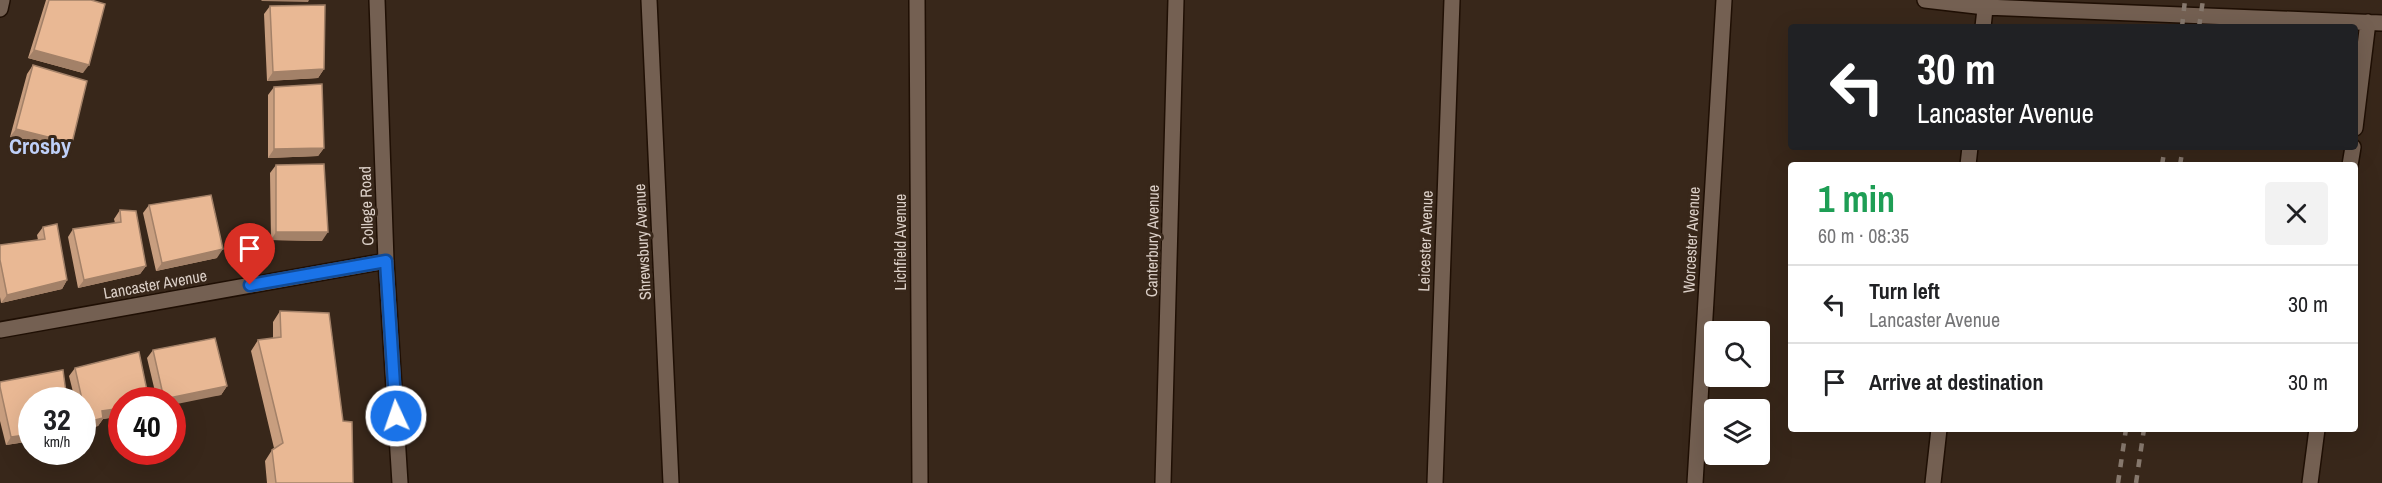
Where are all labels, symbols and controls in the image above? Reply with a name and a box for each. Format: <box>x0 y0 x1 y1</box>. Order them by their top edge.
text: 30 m <box>1917 41 1996 97</box>
icon: left <box>1818 48 1896 126</box>
text: Lancaster Avenue <box>1917 95 2094 131</box>
district label: Crosby <box>9 131 71 161</box>
street label: College Road <box>354 166 378 246</box>
text: 1 min <box>1818 175 1895 223</box>
button: close <box>2265 182 2328 245</box>
street label: Shrewsbury Avenue <box>628 183 656 301</box>
street label: Canterbury Avenue <box>1140 185 1164 297</box>
street label: Worcester Avenue <box>1677 186 1705 294</box>
street label: Leicester Avenue <box>1412 190 1438 292</box>
street label: Lichfield Avenue <box>889 194 911 290</box>
text: 60 m · 08:35 <box>1818 222 1909 249</box>
pin <box>224 223 275 285</box>
icon: arrive <box>233 232 266 265</box>
street label: Lancaster Avenue <box>101 264 209 304</box>
text: Turn left <box>1869 276 1940 306</box>
icon: left <box>1818 288 1851 321</box>
text: 30 m <box>2288 289 2328 319</box>
text: Lancaster Avenue <box>1869 306 2000 333</box>
map controls <box>1704 321 1770 465</box>
button: search <box>1704 321 1770 387</box>
icon: arrive <box>1818 366 1851 399</box>
text: Arrive at destination <box>1869 367 2043 397</box>
text: 30 m <box>2288 367 2328 397</box>
position arrow <box>364 384 428 448</box>
speed limit sign: 40 <box>108 387 186 465</box>
text: 32 <box>43 399 71 439</box>
button: layers <box>1704 399 1770 465</box>
text: km/h <box>44 431 70 452</box>

